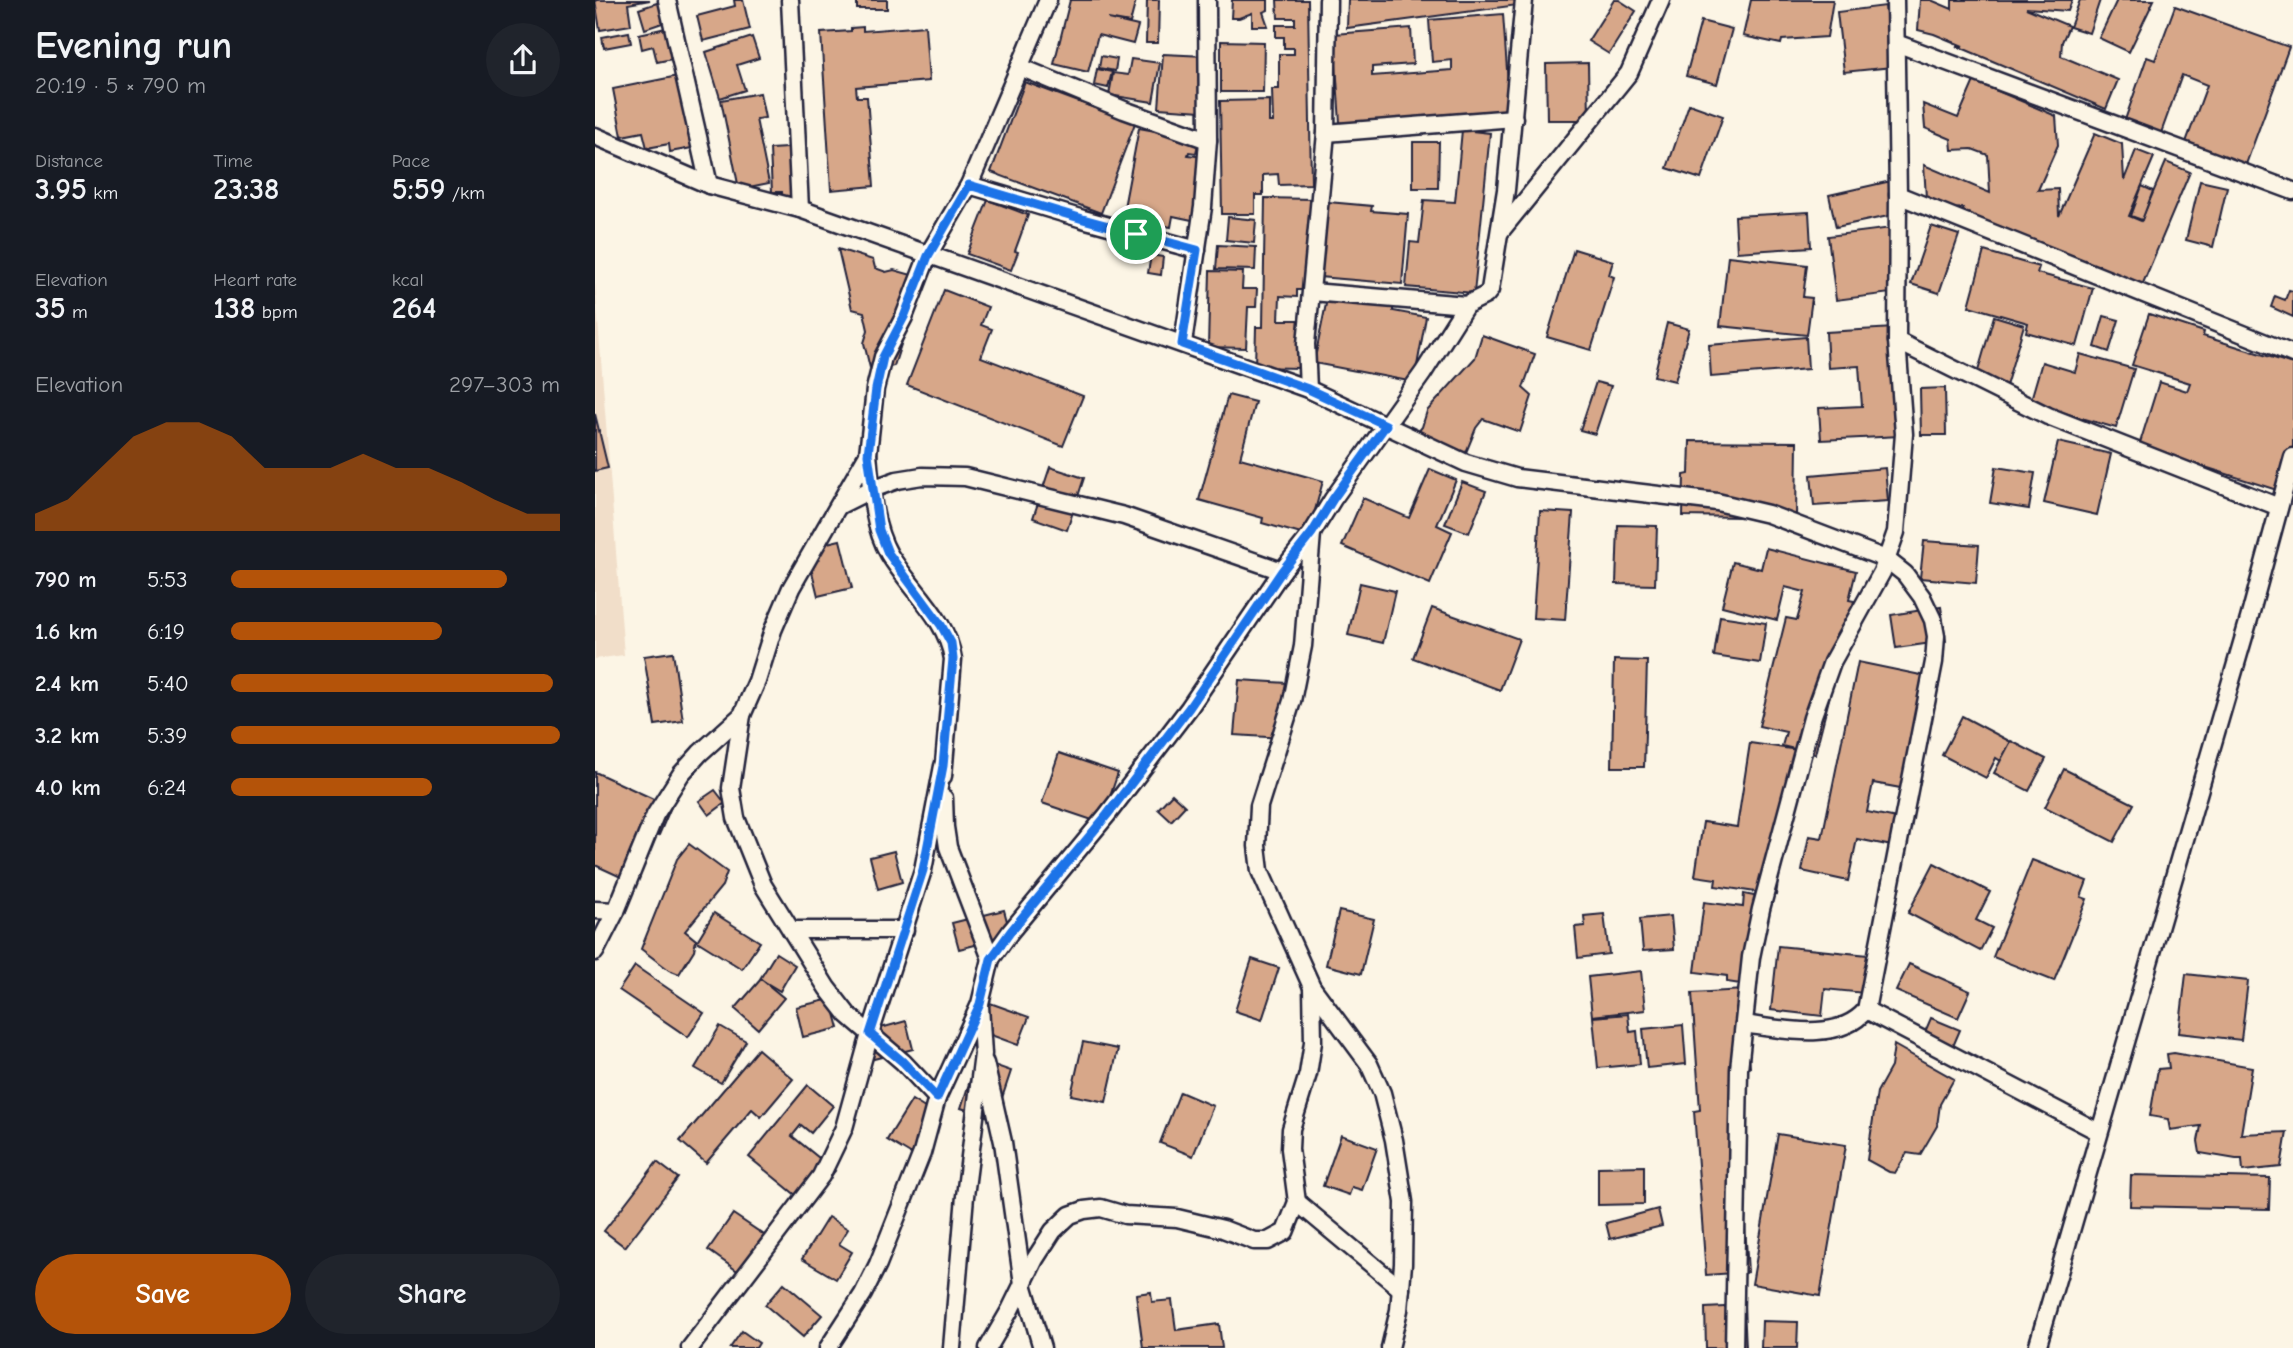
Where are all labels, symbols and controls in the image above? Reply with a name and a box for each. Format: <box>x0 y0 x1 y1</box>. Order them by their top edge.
button: share <box>486 23 560 97</box>
text: Evening run <box>35 24 232 68</box>
text: 20:19 · 5 × 790 m <box>35 72 206 99</box>
text: Distance <box>35 150 103 172</box>
text: Time <box>213 150 253 172</box>
text: Pace <box>392 150 430 172</box>
text: 3.95 <box>35 172 87 207</box>
text: 23:38 <box>213 172 279 207</box>
text: 5:59 <box>392 172 445 207</box>
text: km <box>87 182 118 204</box>
text: /km <box>445 182 485 204</box>
pin <box>1106 204 1166 264</box>
icon: arrive <box>1117 215 1155 253</box>
text: Elevation <box>35 269 108 291</box>
text: Heart rate <box>213 269 297 291</box>
text: kcal <box>392 269 424 291</box>
text: 35 <box>35 291 66 326</box>
text: 138 <box>213 291 255 326</box>
text: 264 <box>392 291 436 326</box>
text: m <box>66 301 88 323</box>
text: bpm <box>255 301 298 323</box>
text: Elevation <box>35 371 123 398</box>
text: 297–303 m <box>449 371 560 398</box>
text: 790 m <box>35 566 97 593</box>
text: 5:53 <box>147 566 188 593</box>
text: 1.6 km <box>35 618 98 645</box>
text: 6:19 <box>147 618 185 645</box>
text: 2.4 km <box>35 670 99 697</box>
text: 5:40 <box>147 670 189 697</box>
text: 3.2 km <box>35 722 100 749</box>
text: 5:39 <box>147 722 187 749</box>
text: 4.0 km <box>35 774 101 801</box>
text: 6:24 <box>147 774 187 801</box>
button: Save <box>35 1254 291 1334</box>
button: Share <box>305 1254 560 1334</box>

